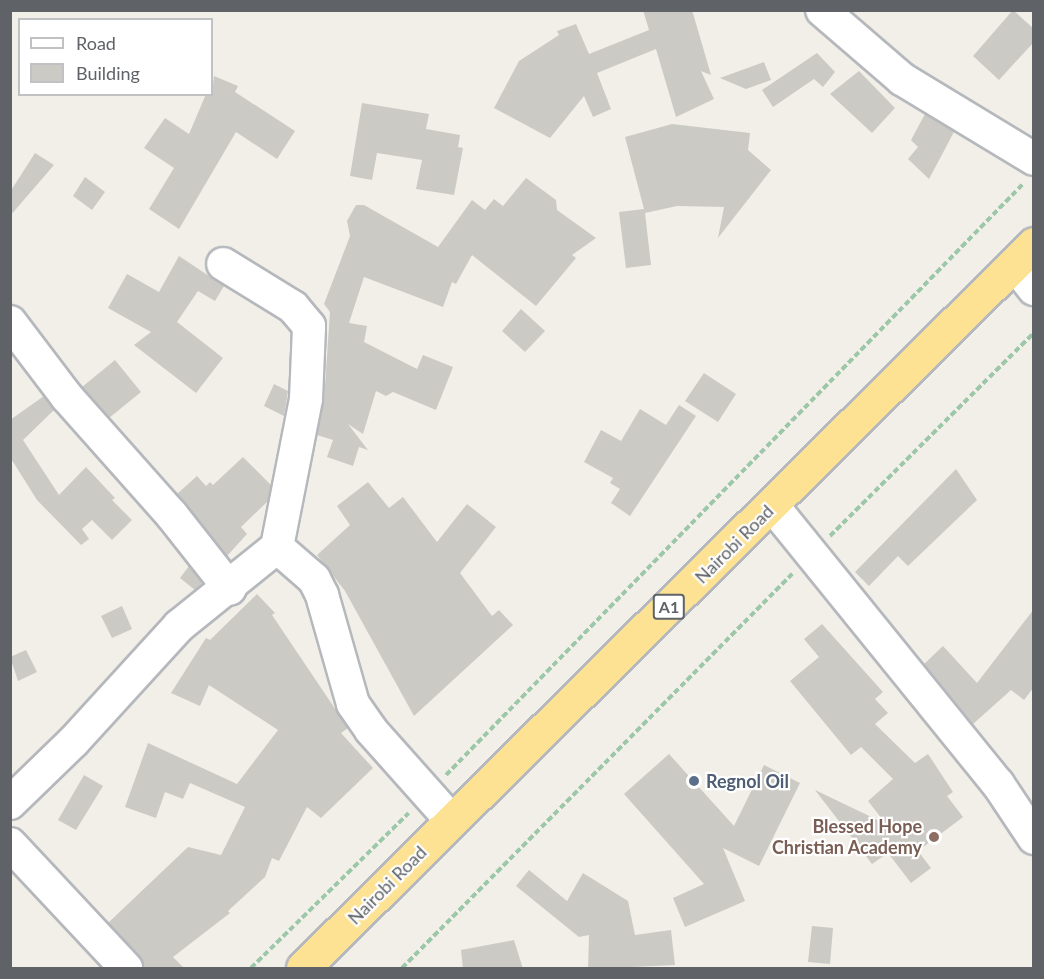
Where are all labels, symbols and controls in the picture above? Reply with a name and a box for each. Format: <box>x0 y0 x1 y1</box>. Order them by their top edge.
legend <box>18 18 213 96</box>
text: Road <box>76 32 116 54</box>
text: Building <box>76 62 140 84</box>
street label: Nairobi Road <box>690 500 778 588</box>
road number: A1 <box>652 594 686 620</box>
place label: Regnol Oil <box>706 770 789 792</box>
marker: Regnol Oil <box>687 774 701 788</box>
place label: Blessed Hope Christian Academy <box>771 816 922 858</box>
marker: Blessed Hope Christian Academy <box>927 830 941 844</box>
street label: Nairobi Road <box>343 841 431 929</box>

